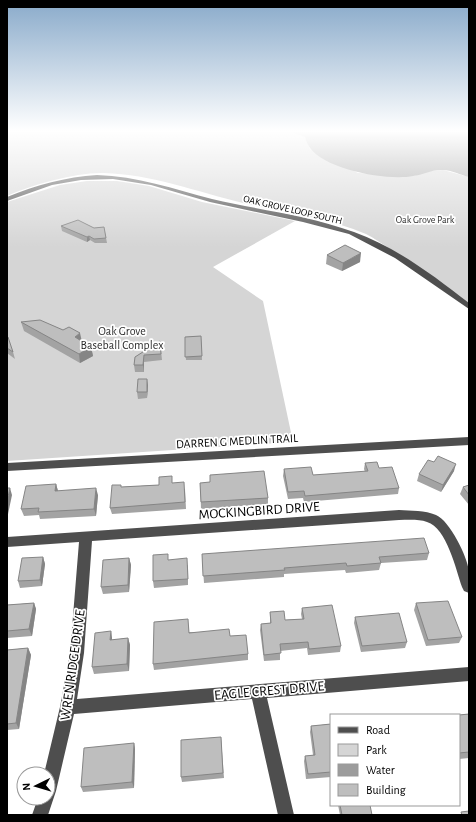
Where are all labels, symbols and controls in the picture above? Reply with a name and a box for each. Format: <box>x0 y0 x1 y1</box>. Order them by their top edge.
street label: OAK GROVE LOOP SOUTH <box>242 194 343 226</box>
park label: Oak Grove Park <box>396 215 455 225</box>
park label: Oak Grove Baseball Complex <box>81 325 163 351</box>
street label: DARREN G MEDLIN TRAIL <box>176 432 298 450</box>
street label: MOCKINGBIRD DRIVE <box>198 500 321 522</box>
street label: WREN RIDGE DRIVE <box>58 609 88 722</box>
street label: EAGLE CREST DRIVE <box>214 679 325 703</box>
legend <box>330 714 460 806</box>
text: Road <box>366 724 390 736</box>
text: Park <box>366 744 387 756</box>
text: Water <box>366 764 395 776</box>
north arrow <box>16 766 56 806</box>
text: N <box>21 783 32 791</box>
text: Building <box>366 784 406 796</box>

